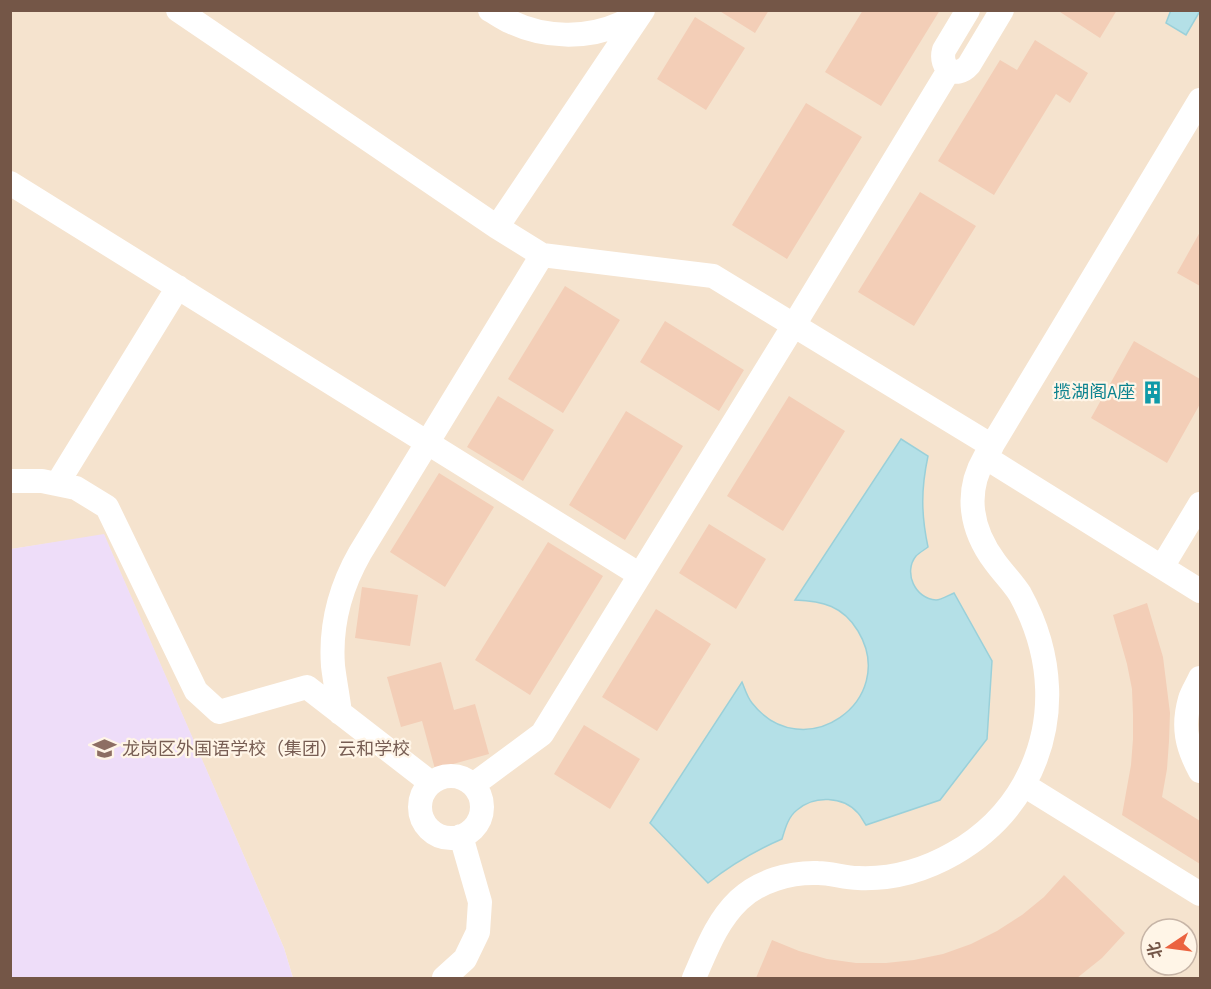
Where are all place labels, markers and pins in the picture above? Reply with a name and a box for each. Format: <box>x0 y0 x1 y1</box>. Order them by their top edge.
building icon: 揽湖阁A座 <box>1140 379 1166 405</box>
place label: 揽湖阁A座 <box>1053 380 1135 405</box>
school or university icon: 龙岗区外国语学校（集团）云和学校 <box>91 736 117 762</box>
place label: 龙岗区外国语学校（集团）云和学校 <box>122 737 410 762</box>

